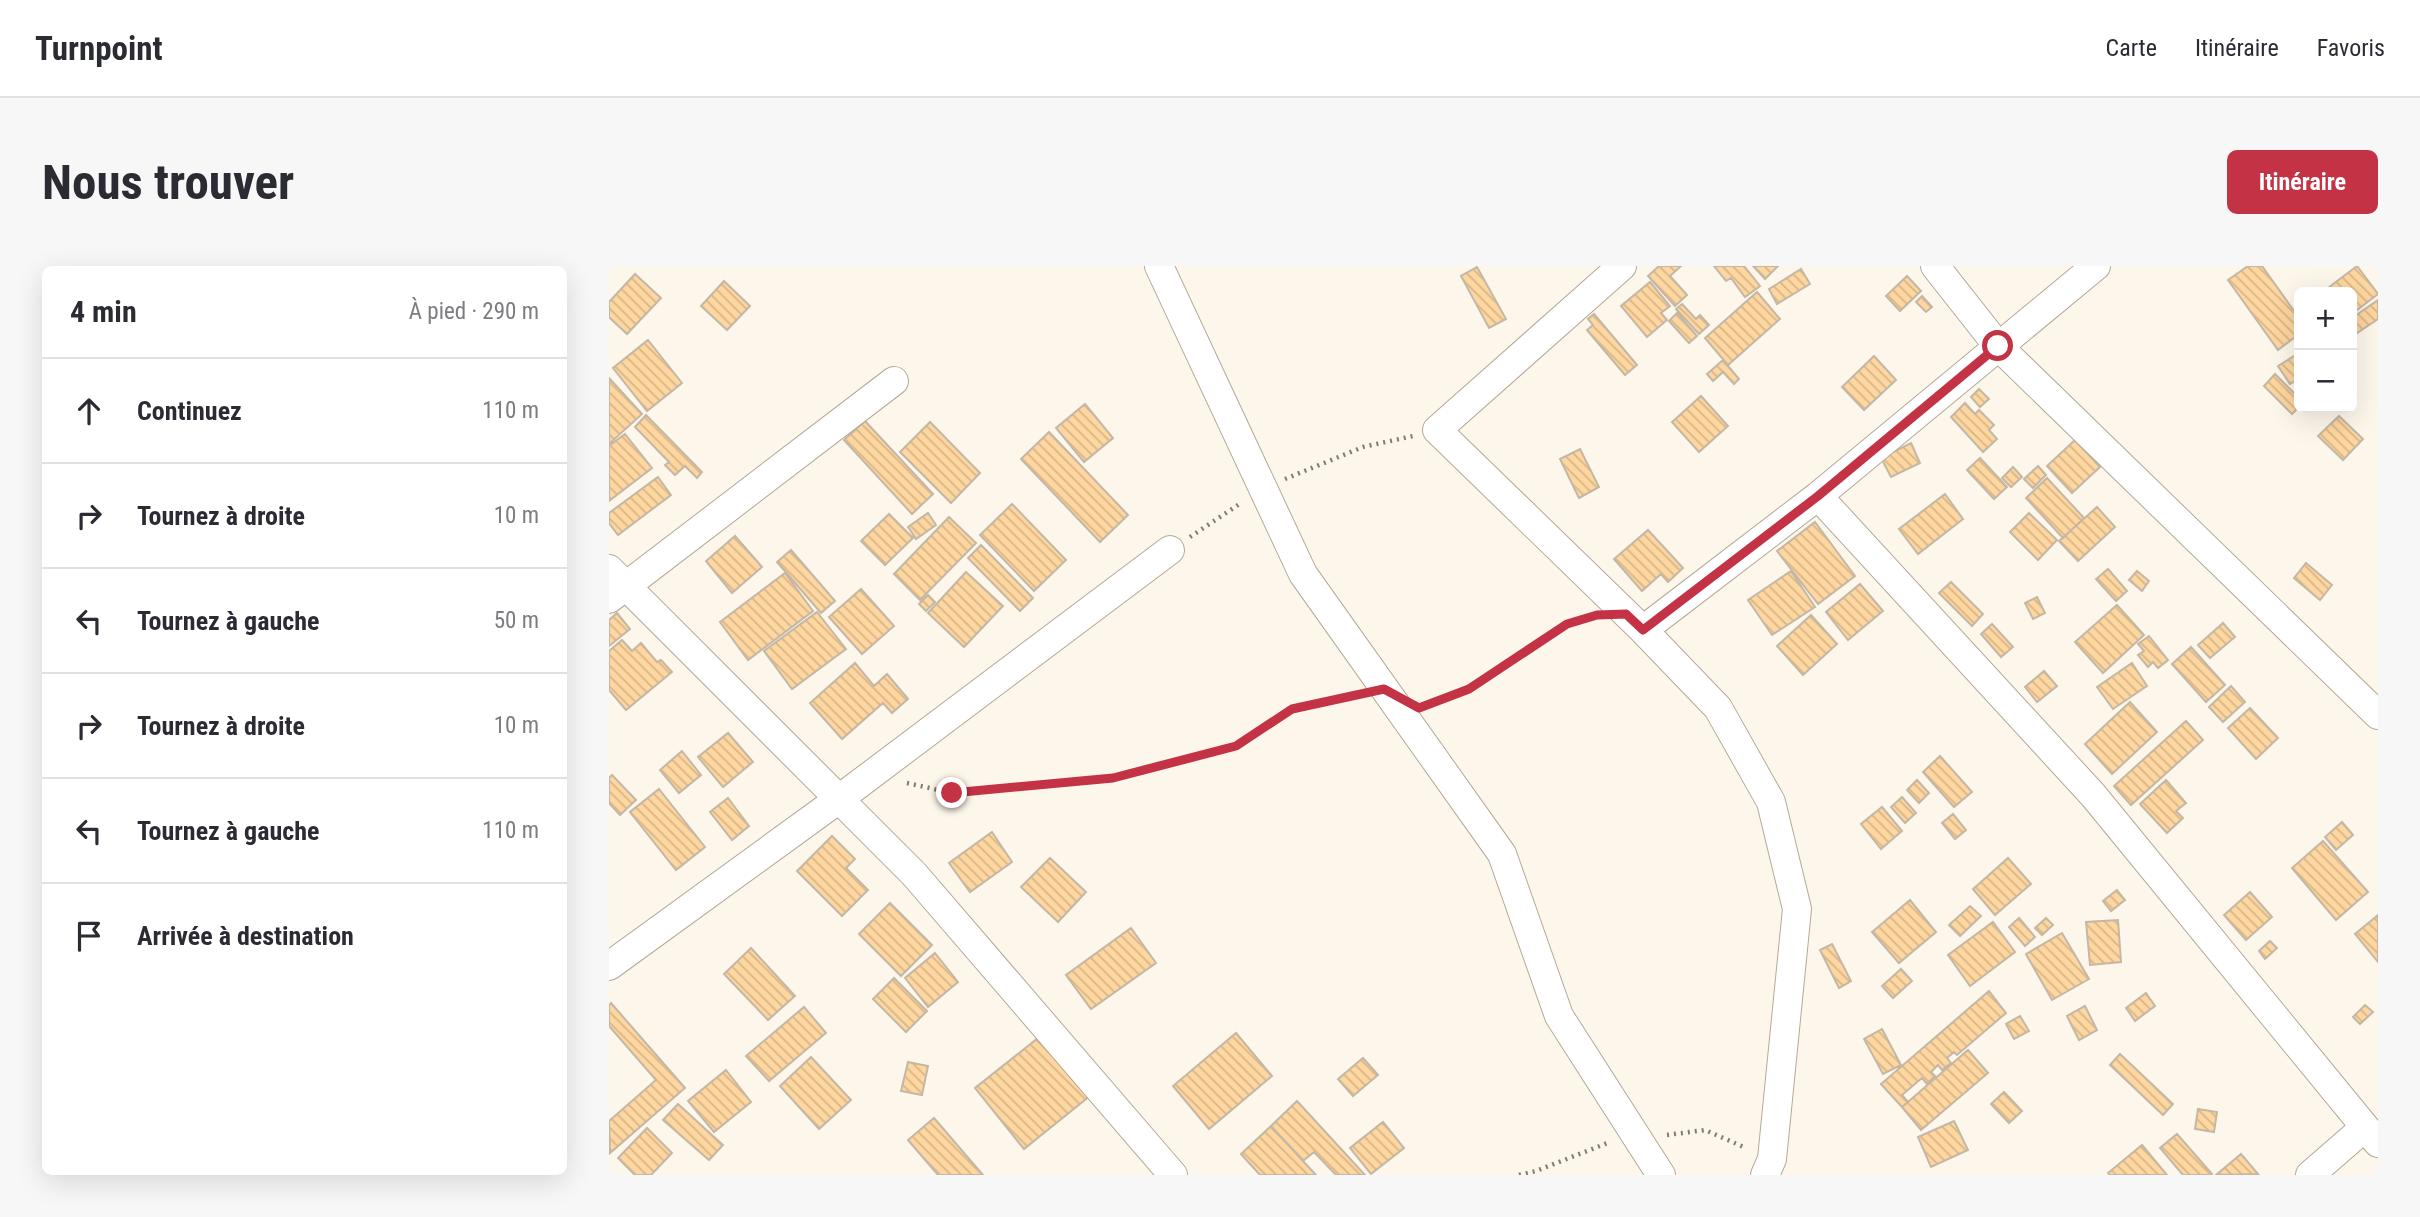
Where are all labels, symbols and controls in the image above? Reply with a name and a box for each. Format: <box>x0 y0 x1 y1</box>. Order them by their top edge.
text: Turnpoint <box>35 29 163 68</box>
text: Carte <box>2106 34 2157 62</box>
text: Itinéraire <box>2195 34 2279 62</box>
text: Favoris <box>2317 34 2385 62</box>
button: Itinéraire <box>2227 150 2378 214</box>
text: Nous trouver <box>42 154 294 211</box>
map controls <box>2294 287 2357 413</box>
button: + <box>2294 287 2357 350</box>
text: 4 min <box>70 294 137 329</box>
text: À pied · 290 m <box>409 298 539 325</box>
route start <box>1982 330 2013 361</box>
button: − <box>2294 350 2357 413</box>
icon: ahead <box>70 392 108 430</box>
text: Continuez <box>137 396 242 426</box>
text: 110 m <box>482 397 539 424</box>
icon: right <box>70 497 108 535</box>
text: Tournez à droite <box>137 501 305 531</box>
text: 10 m <box>494 502 539 529</box>
icon: left <box>70 602 108 640</box>
text: Tournez à gauche <box>137 606 319 636</box>
text: 50 m <box>494 607 539 634</box>
icon: right <box>70 707 108 745</box>
text: Tournez à droite <box>137 711 305 741</box>
text: 10 m <box>494 712 539 739</box>
route end <box>936 777 967 808</box>
icon: left <box>70 812 108 850</box>
text: Tournez à gauche <box>137 816 319 846</box>
text: 110 m <box>482 817 539 844</box>
icon: arrive <box>70 917 108 955</box>
text: Arrivée à destination <box>137 921 354 951</box>

